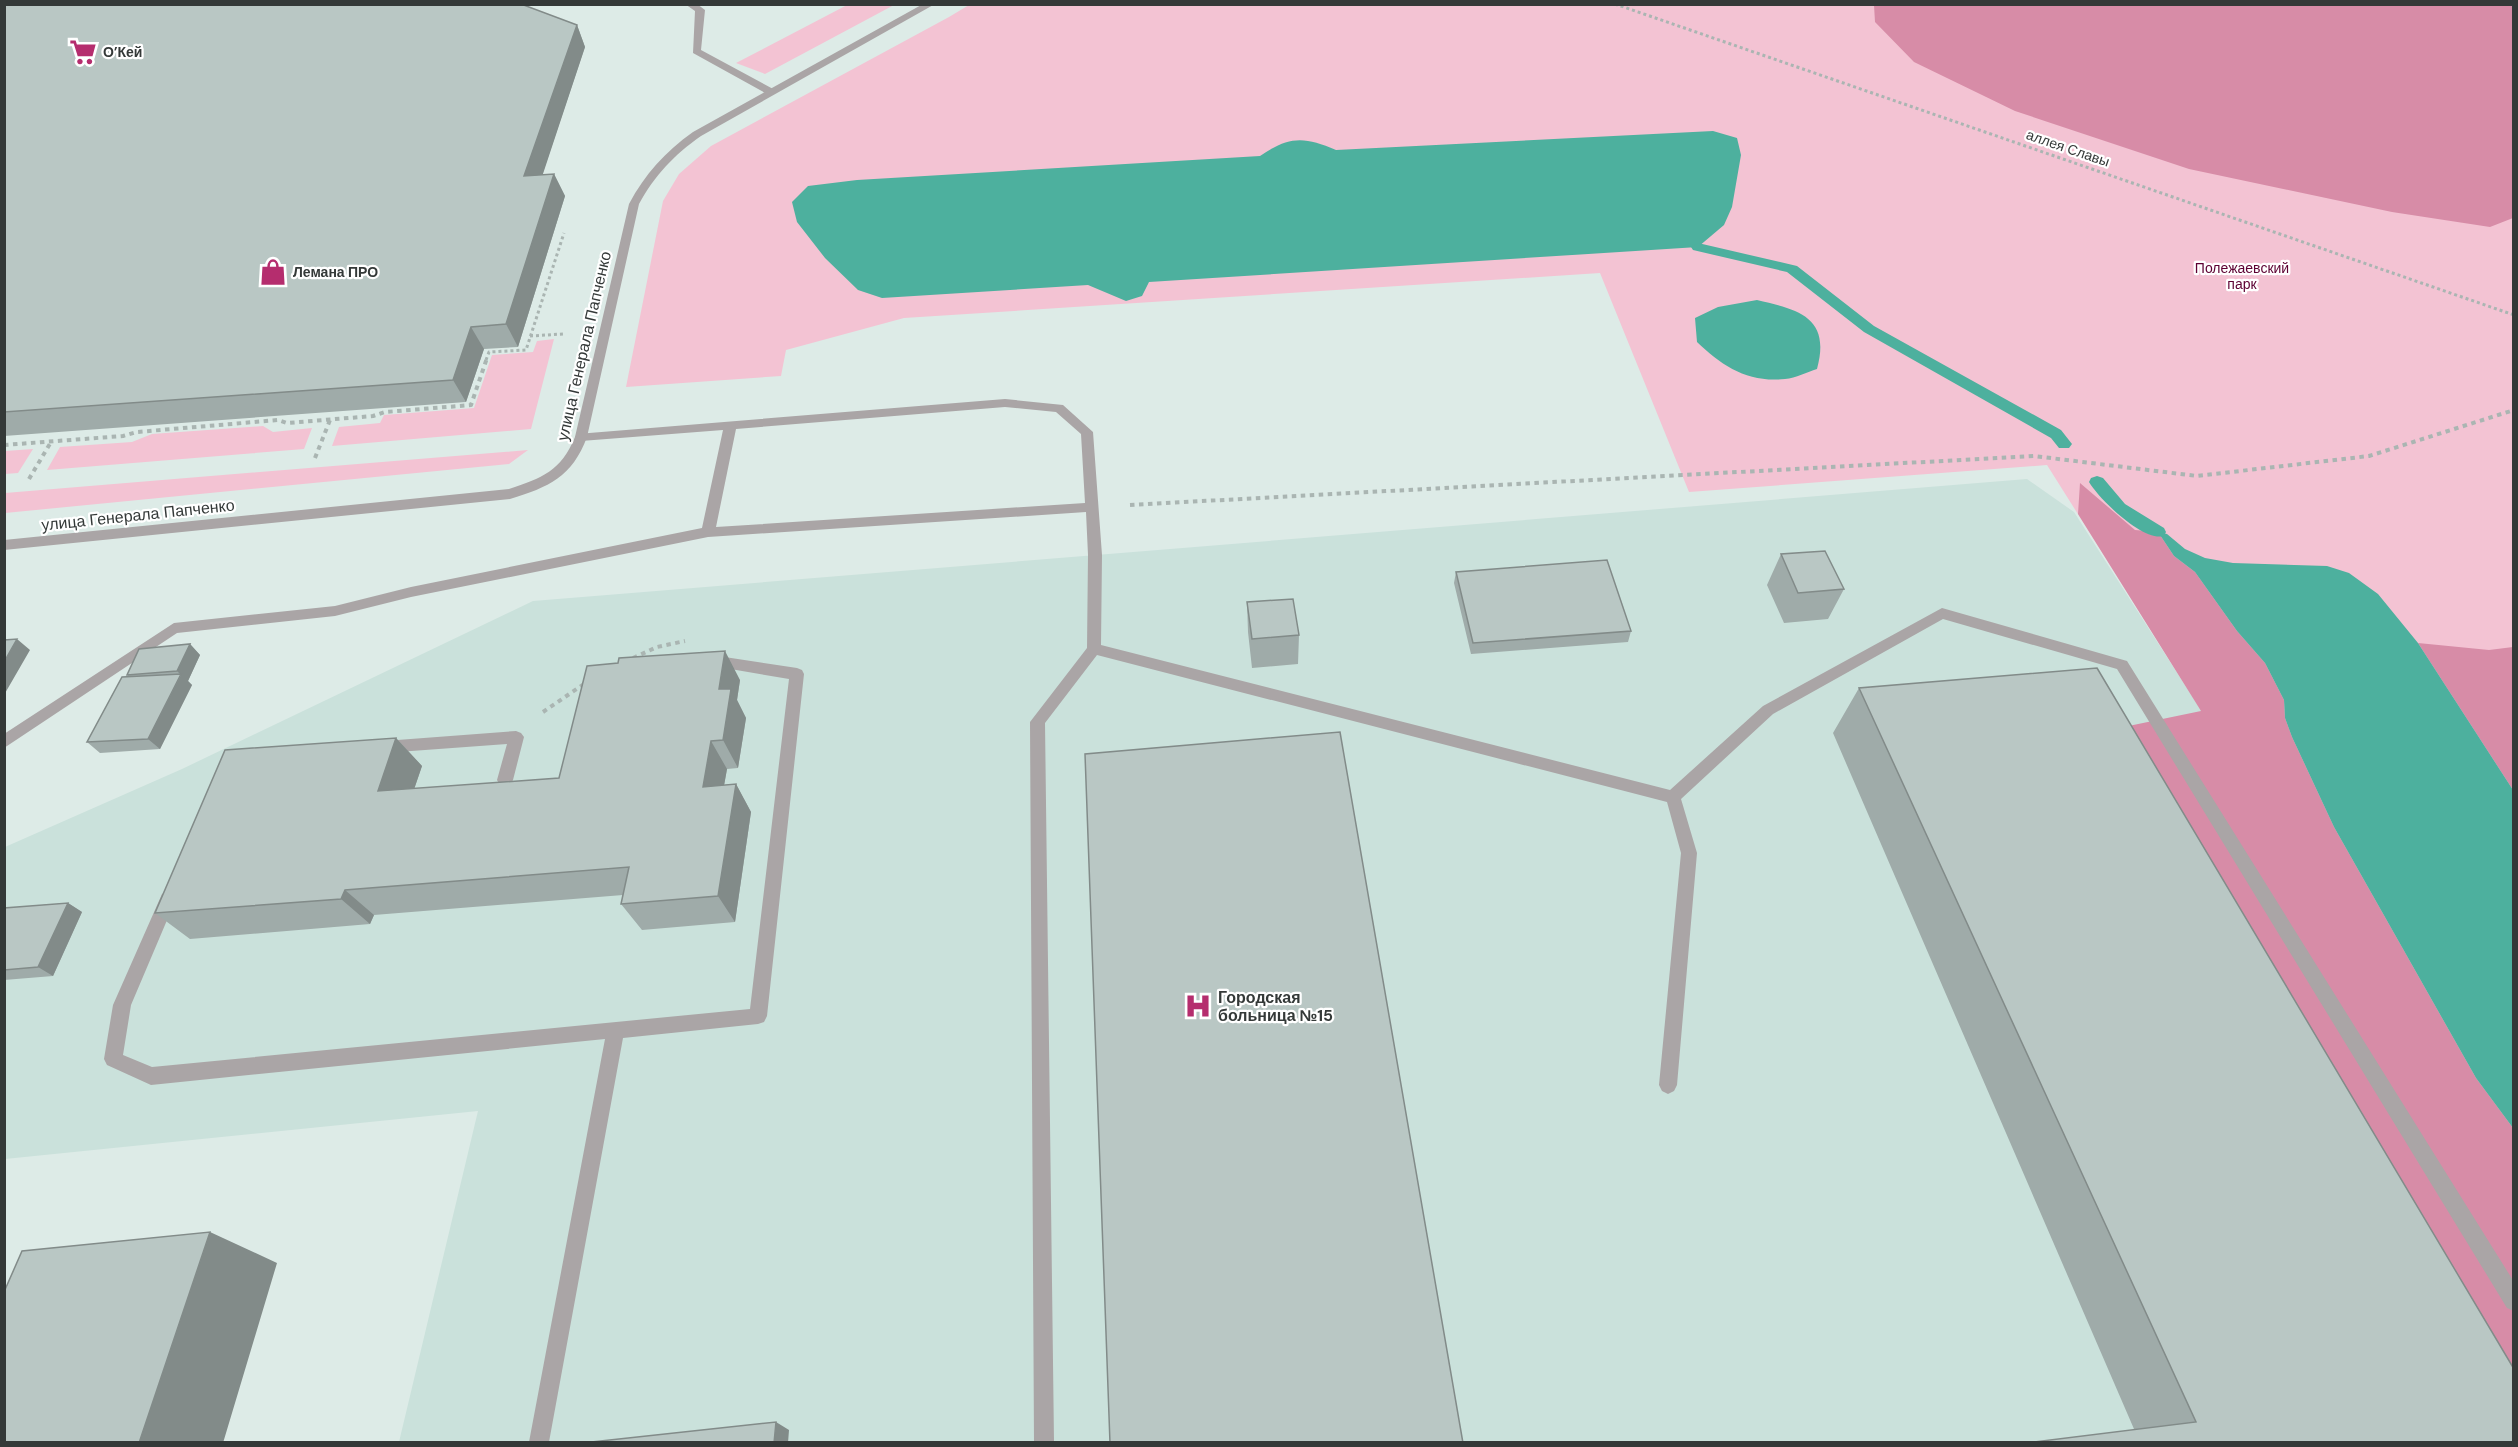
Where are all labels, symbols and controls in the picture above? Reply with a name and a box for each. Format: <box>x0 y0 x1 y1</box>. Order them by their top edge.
supermarket icon: О’Кей <box>68 37 98 67</box>
place label: О’Кей <box>103 43 142 61</box>
street label: аллея Славы <box>2024 125 2112 171</box>
street label: улица Генерала Папченко <box>552 249 616 443</box>
shop icon: Лемана ПРО <box>258 257 288 287</box>
park label: Полежаевский парк <box>2195 259 2289 293</box>
place label: Лемана ПРО <box>293 263 378 281</box>
street label: улица Генерала Папченко <box>40 494 236 536</box>
place label: Городская больница №15 <box>1218 987 1333 1026</box>
hospital icon: Городская больница №15 <box>1183 991 1213 1021</box>

